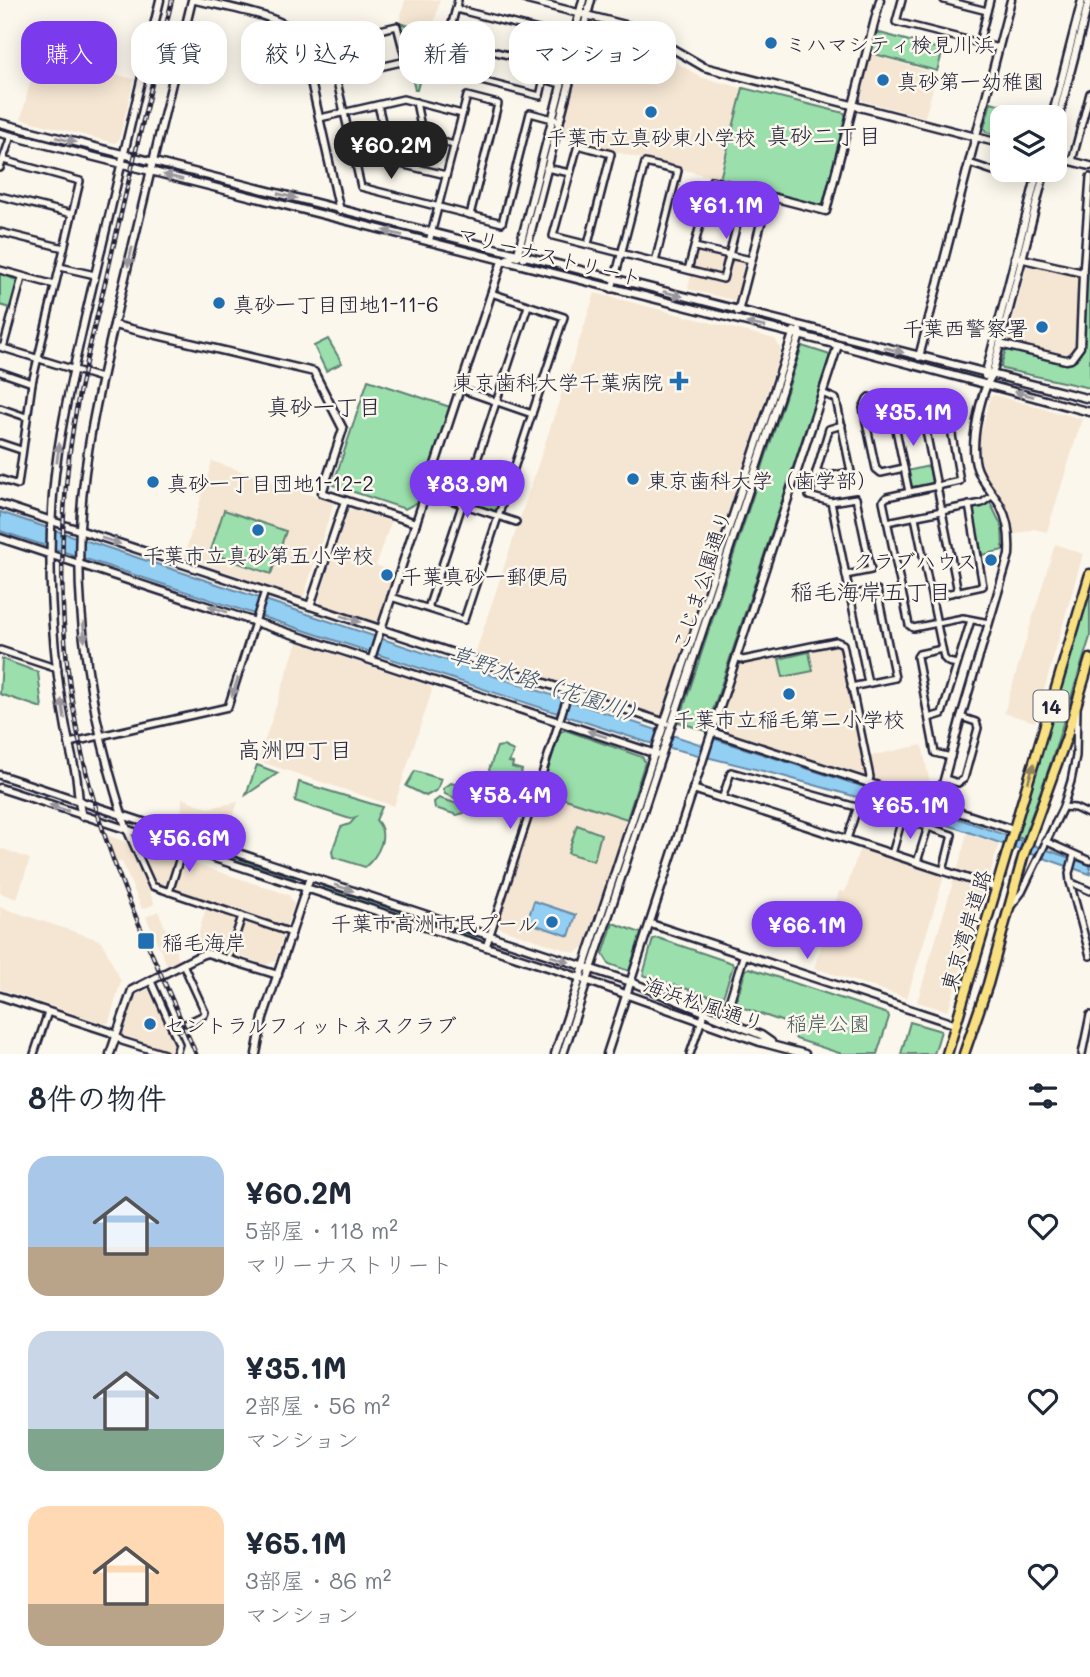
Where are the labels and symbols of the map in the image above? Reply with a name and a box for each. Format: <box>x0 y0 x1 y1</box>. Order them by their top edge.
place label: ミハマシティ検見川浜 <box>785 30 995 57</box>
marker: ミハマシティ検見川浜 <box>763 35 779 51</box>
place label: 真砂第一幼稚園 <box>897 67 1044 94</box>
marker: 真砂第一幼稚園 <box>875 72 891 88</box>
marker: 千葉市立真砂東小学校 <box>643 104 659 120</box>
district label: 真砂二丁目 <box>767 120 882 150</box>
pin: ¥60.2M <box>334 122 448 181</box>
place label: 千葉市立真砂東小学校 <box>546 123 756 150</box>
one-way arrow <box>55 135 77 146</box>
one-way arrow <box>162 171 184 182</box>
pin: ¥61.1M <box>669 182 783 241</box>
one-way arrow <box>276 191 298 202</box>
street label: マリーナストリート <box>455 219 645 291</box>
one-way arrow <box>382 227 404 238</box>
one-way arrow <box>124 246 135 268</box>
one-way arrow <box>662 289 684 300</box>
place label: 真砂一丁目団地1-11-6 <box>233 290 439 317</box>
marker: 真砂一丁目団地1-11-6 <box>211 295 227 311</box>
place label: 千葉西警察署 <box>902 314 1028 341</box>
marker: 千葉西警察署 <box>1034 319 1050 335</box>
one-way arrow <box>745 320 767 331</box>
one-way arrow <box>884 346 905 356</box>
place label: 東京歯科大学千葉病院 <box>453 368 663 395</box>
marker: 東京歯科大学千葉病院 <box>669 371 689 391</box>
pin: ¥35.1M <box>856 388 970 448</box>
one-way arrow <box>1013 388 1035 399</box>
district label: 真砂一丁目 <box>267 391 382 421</box>
one-way arrow <box>53 442 64 464</box>
pin: ¥83.9M <box>410 461 524 520</box>
place label: 東京歯科大学（歯学部） <box>647 466 878 493</box>
place label: 真砂一丁目団地1-12-2 <box>167 469 374 496</box>
marker: 東京歯科大学（歯学部） <box>625 471 641 487</box>
marker: 真砂一丁目団地1-12-2 <box>145 474 161 490</box>
street label: こじま公園通り <box>665 506 737 654</box>
marker: 千葉市立真砂第五小学校 <box>250 522 266 538</box>
one-way arrow <box>101 536 122 546</box>
place label: 千葉市立真砂第五小学校 <box>143 541 374 568</box>
place label: クラブハウス <box>852 547 977 574</box>
marker: クラブハウス <box>983 552 999 568</box>
place label: 千葉真砂一郵便局 <box>401 562 569 589</box>
marker: 千葉真砂一郵便局 <box>379 567 395 583</box>
district label: 稲毛海岸五丁目 <box>791 576 952 606</box>
one-way arrow <box>207 604 228 614</box>
one-way arrow <box>340 615 361 625</box>
one-way arrow <box>79 621 90 643</box>
water label: 草野水路（花園川） <box>446 638 652 730</box>
one-way arrow <box>229 676 239 697</box>
marker: 千葉市立稲毛第二小学校 <box>781 686 797 702</box>
road number: 14 <box>1034 691 1068 722</box>
one-way arrow <box>57 698 68 720</box>
place label: 千葉市立稲毛第二小学校 <box>674 705 905 732</box>
one-way arrow <box>586 728 607 739</box>
district label: 高洲四丁目 <box>238 734 353 764</box>
one-way arrow <box>1026 762 1036 783</box>
pin: ¥58.4M <box>453 772 567 831</box>
pin: ¥65.1M <box>853 782 967 841</box>
one-way arrow <box>49 802 70 813</box>
pin: ¥56.6M <box>132 814 246 874</box>
street label: 東京湾岸道路 <box>934 866 996 994</box>
one-way arrow <box>334 883 355 894</box>
pin: ¥66.1M <box>750 902 864 961</box>
place label: 千葉市高洲市民プール <box>331 909 538 936</box>
marker: 千葉市高洲市民プール <box>544 914 560 930</box>
place label: 稲毛海岸 <box>162 928 246 955</box>
marker: 稲毛海岸 <box>136 931 156 951</box>
one-way arrow <box>550 954 571 964</box>
street label: 海浜松風通り <box>640 970 768 1036</box>
park label: 稲岸公園 <box>786 1009 870 1036</box>
place label: セントラルフィットネスクラブ <box>164 1011 457 1038</box>
marker: セントラルフィットネスクラブ <box>142 1016 158 1032</box>

